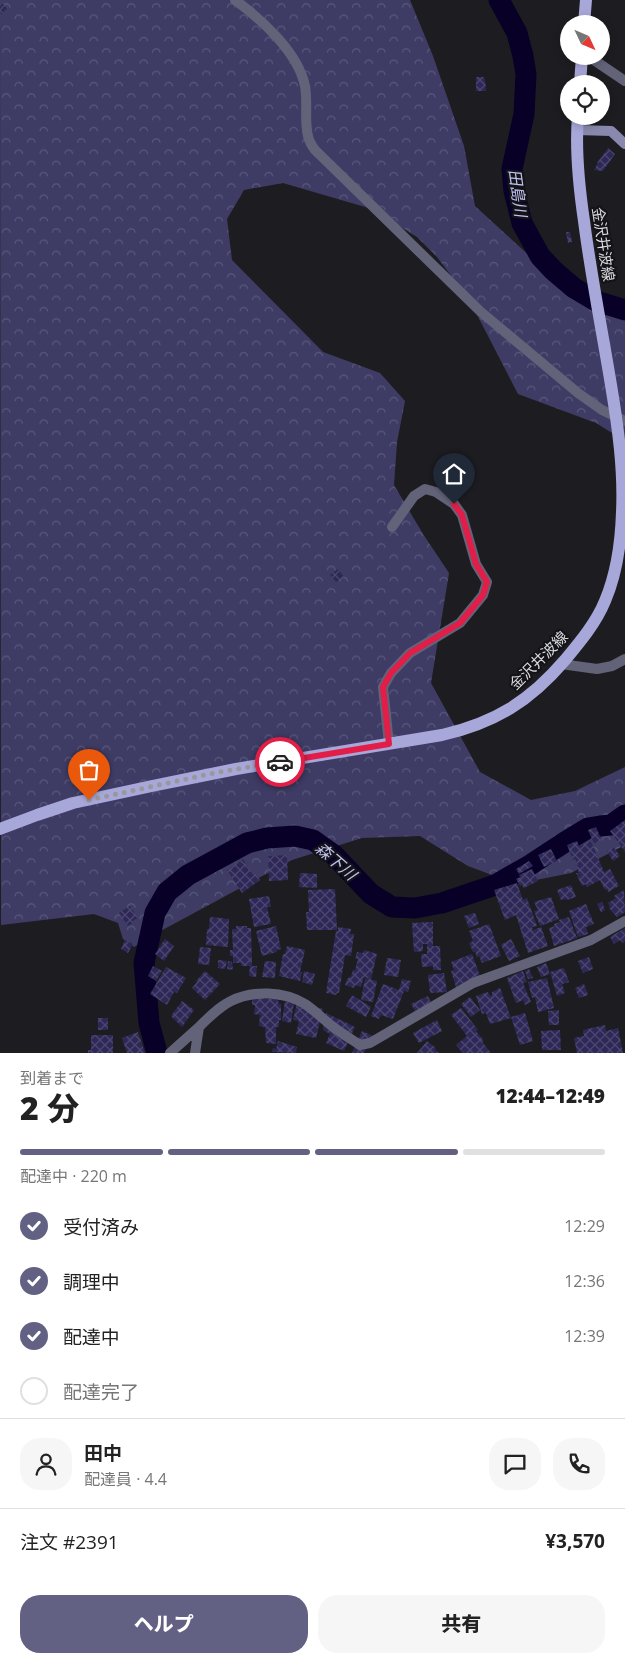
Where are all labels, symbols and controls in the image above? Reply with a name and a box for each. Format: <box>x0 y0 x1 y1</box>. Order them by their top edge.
north arrow <box>560 15 610 65</box>
map controls <box>560 15 610 125</box>
button: locate <box>560 75 610 125</box>
water label: 田島川 <box>504 168 533 220</box>
street label: 金沢井波線 <box>588 205 620 283</box>
pin <box>433 453 475 504</box>
icon: home <box>440 460 468 488</box>
street label: 金沢井波線 <box>504 626 572 694</box>
courier <box>255 737 305 787</box>
icon: car <box>266 748 294 776</box>
pin <box>68 749 110 800</box>
icon: bag <box>75 756 103 784</box>
water label: 森下川 <box>311 837 363 886</box>
text: 到着まで <box>20 1067 84 1089</box>
text: 12:44–12:49 <box>495 1083 605 1109</box>
text: 2 分 <box>20 1086 79 1129</box>
text: 配達中 · 220 m <box>20 1165 127 1187</box>
icon: check <box>20 1212 48 1240</box>
text: 受付済み <box>63 1214 139 1240</box>
text: 12:29 <box>564 1215 605 1237</box>
icon: check <box>20 1267 48 1295</box>
text: 調理中 <box>63 1269 120 1295</box>
text: 12:36 <box>564 1270 605 1292</box>
icon: check <box>20 1322 48 1350</box>
text: 配達中 <box>63 1324 120 1350</box>
text: 12:39 <box>564 1325 605 1347</box>
text: 配達完了 <box>63 1379 139 1405</box>
button: person <box>20 1438 72 1490</box>
button: chat <box>489 1438 541 1490</box>
button: phone <box>553 1438 605 1490</box>
text: 田中 <box>84 1440 122 1466</box>
text: 配達員 · 4.4 <box>84 1468 167 1490</box>
text: ¥3,570 <box>545 1528 605 1554</box>
text: 注文 #2391 <box>20 1529 119 1555</box>
button: ヘルプ <box>20 1595 308 1653</box>
button: 共有 <box>318 1595 605 1653</box>

